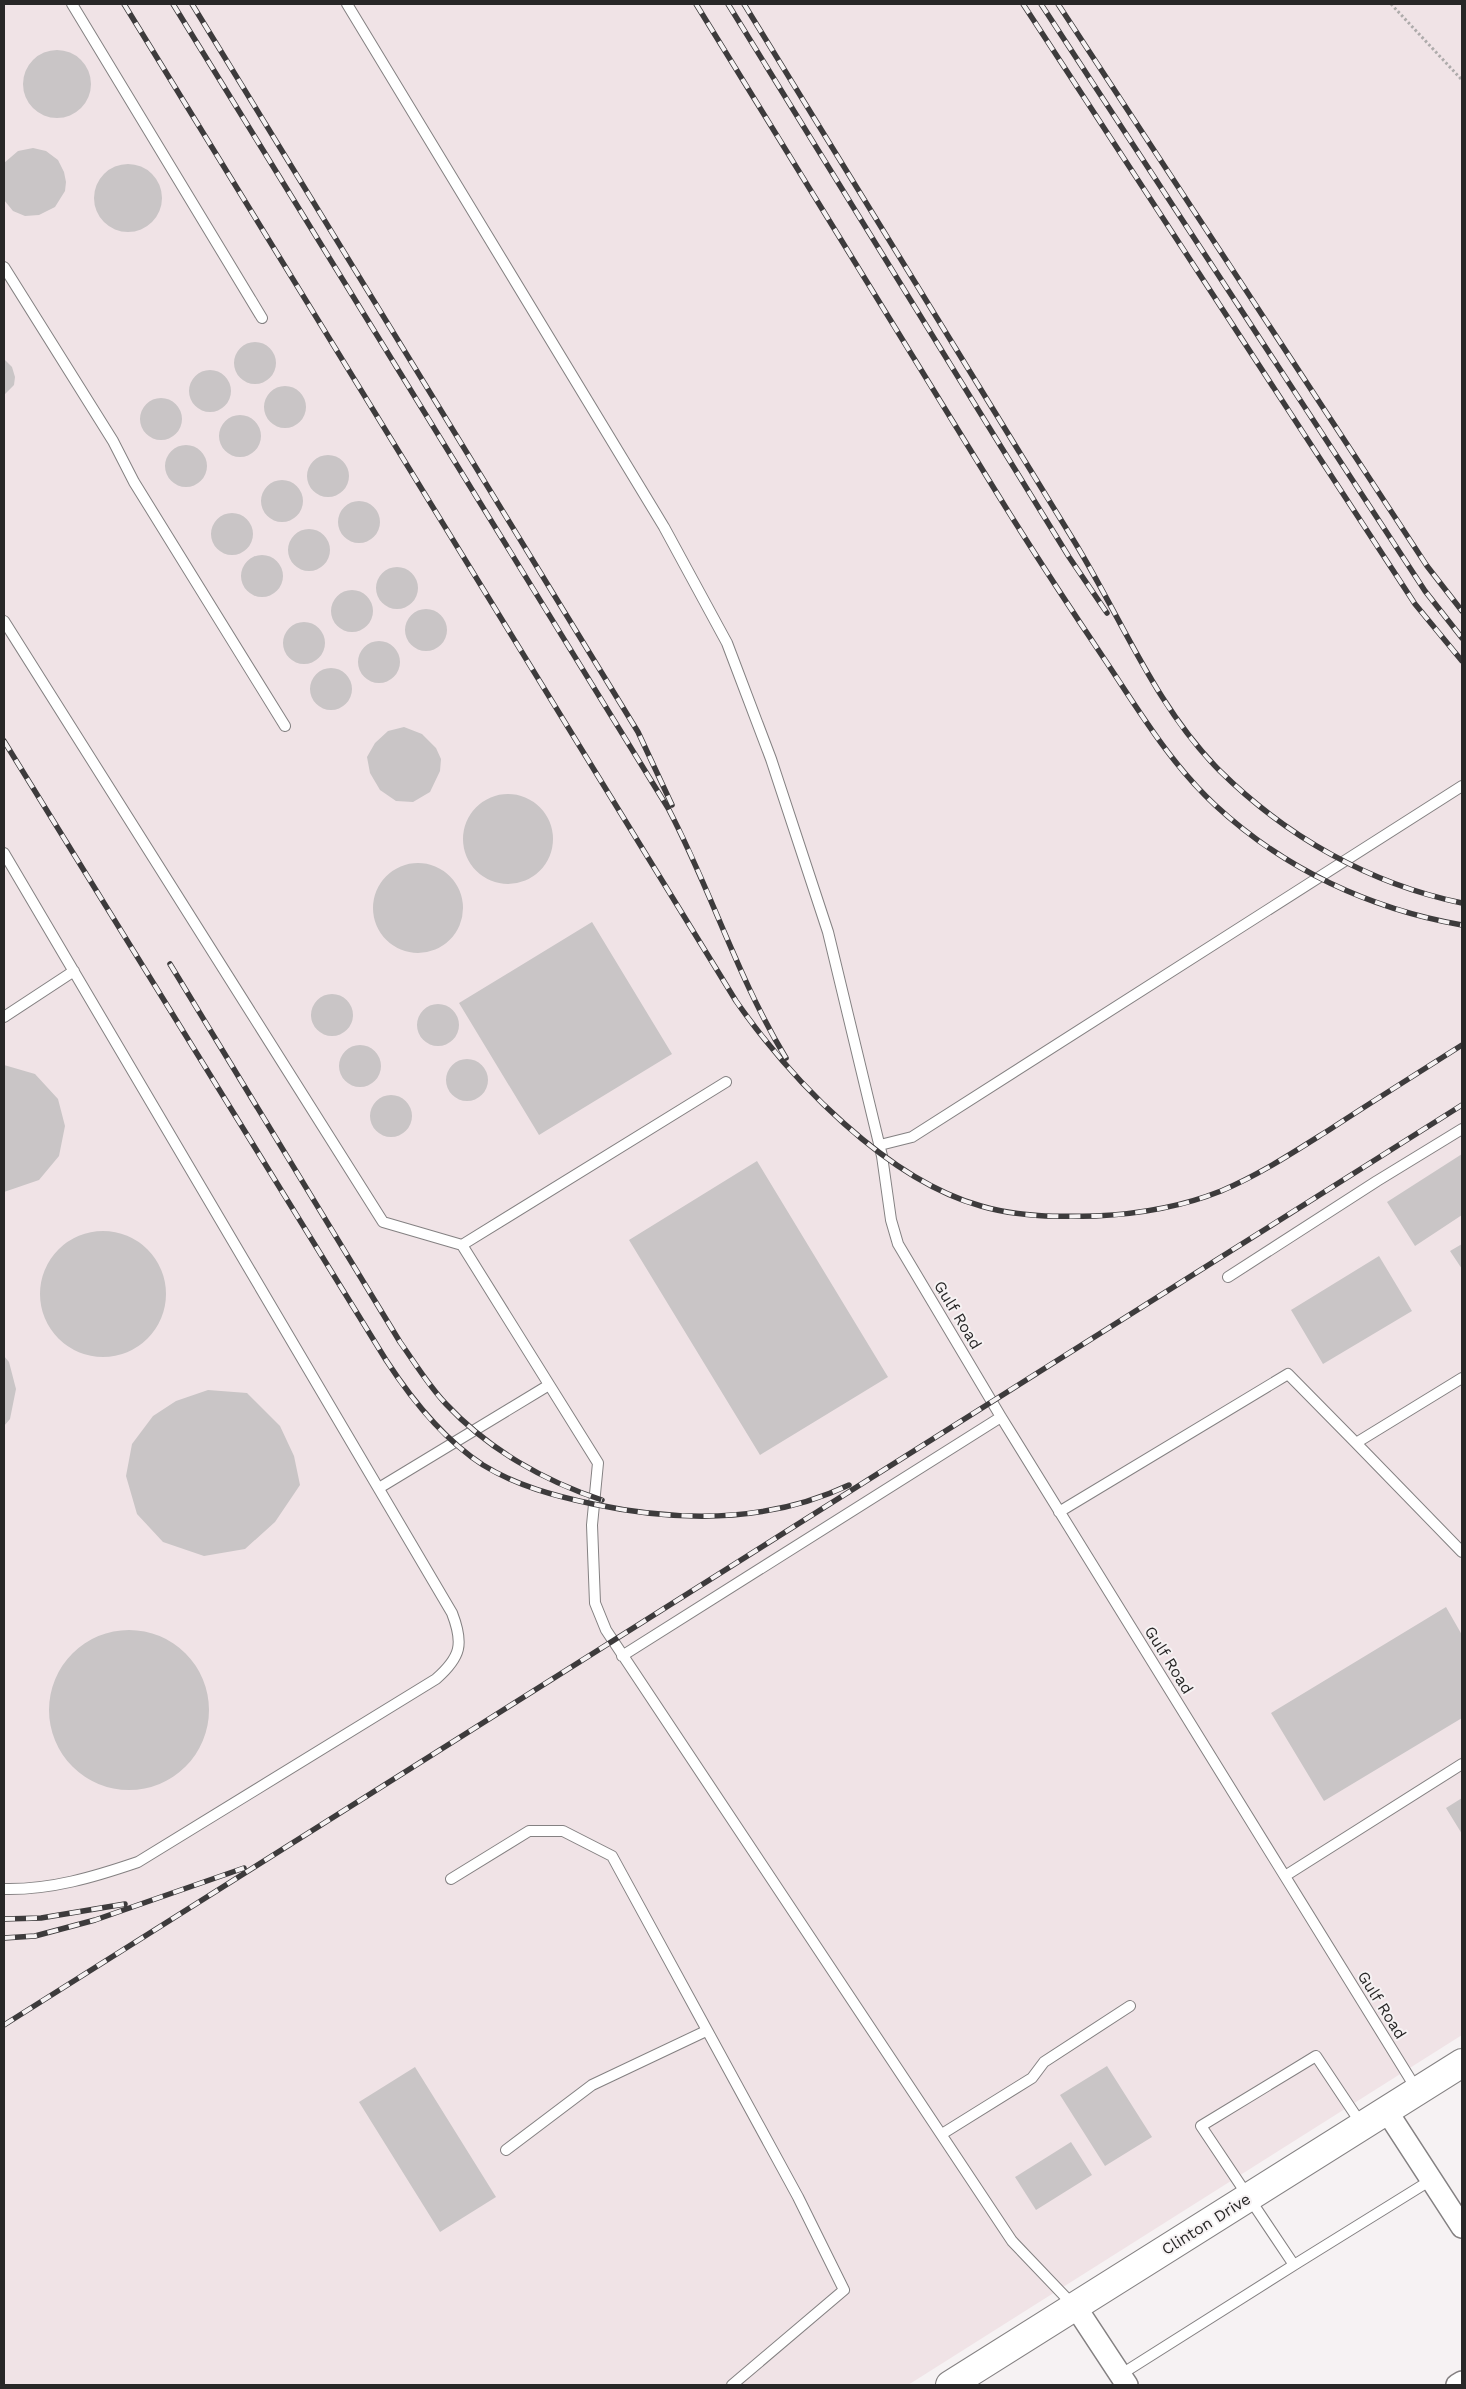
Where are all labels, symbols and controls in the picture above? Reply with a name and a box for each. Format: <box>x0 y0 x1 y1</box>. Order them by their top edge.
street label: Gulf Road <box>930 1277 986 1353</box>
street label: Gulf Road <box>1141 1623 1197 1697</box>
street label: Gulf Road <box>1354 1968 1410 2042</box>
street label: Clinton Drive <box>1158 2189 1254 2259</box>

